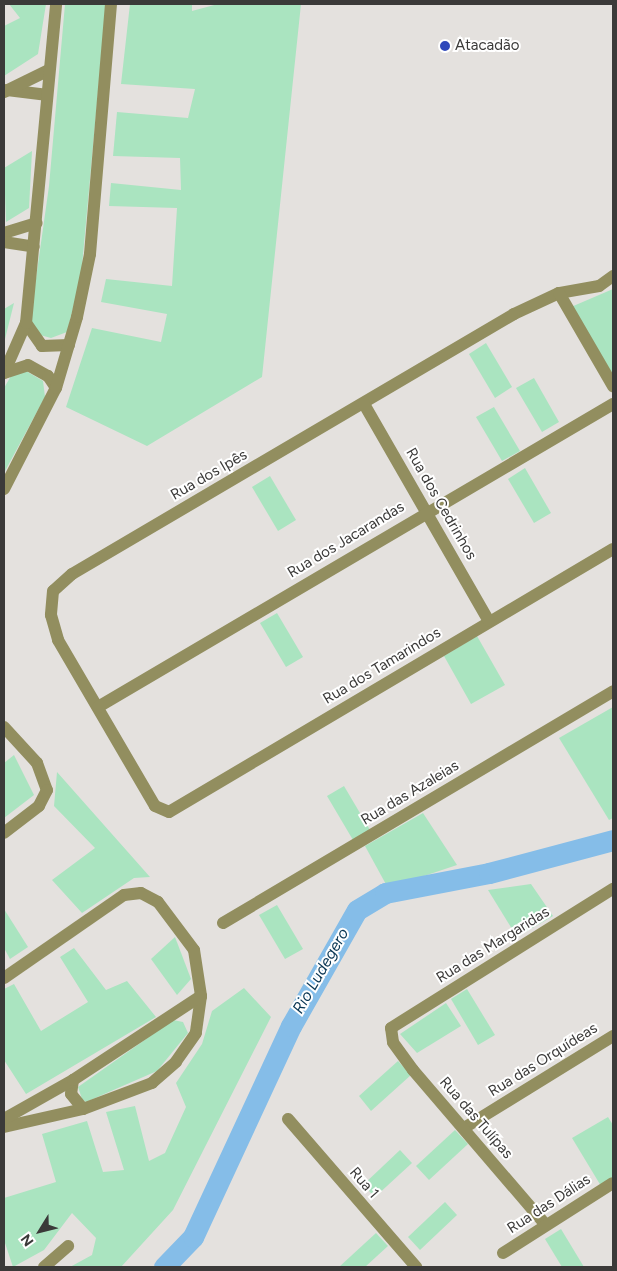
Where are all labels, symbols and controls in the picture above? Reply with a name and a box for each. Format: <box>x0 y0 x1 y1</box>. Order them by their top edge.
place label: Atacadão <box>455 37 519 55</box>
marker: Atacadão <box>439 40 451 52</box>
street label: Rua dos Cedrinhos <box>402 445 480 563</box>
street label: Rua dos Ipês <box>168 446 250 504</box>
street label: Rua dos Jacarandas <box>284 498 408 582</box>
street label: Rua dos Tamarindos <box>320 624 444 708</box>
street label: Rua das Azaleias <box>358 757 462 829</box>
street label: Rua das Margaridas <box>433 903 553 987</box>
water label: Rio Ludegero <box>289 925 353 1017</box>
street label: Rua das Orquídeas <box>485 1019 601 1101</box>
street label: Rua das Tulípas <box>436 1073 516 1163</box>
street label: Rua 1 <box>346 1164 382 1202</box>
street label: Rua das Dálias <box>504 1170 594 1238</box>
north arrow <box>15 1206 65 1256</box>
text: N <box>17 1231 38 1249</box>

